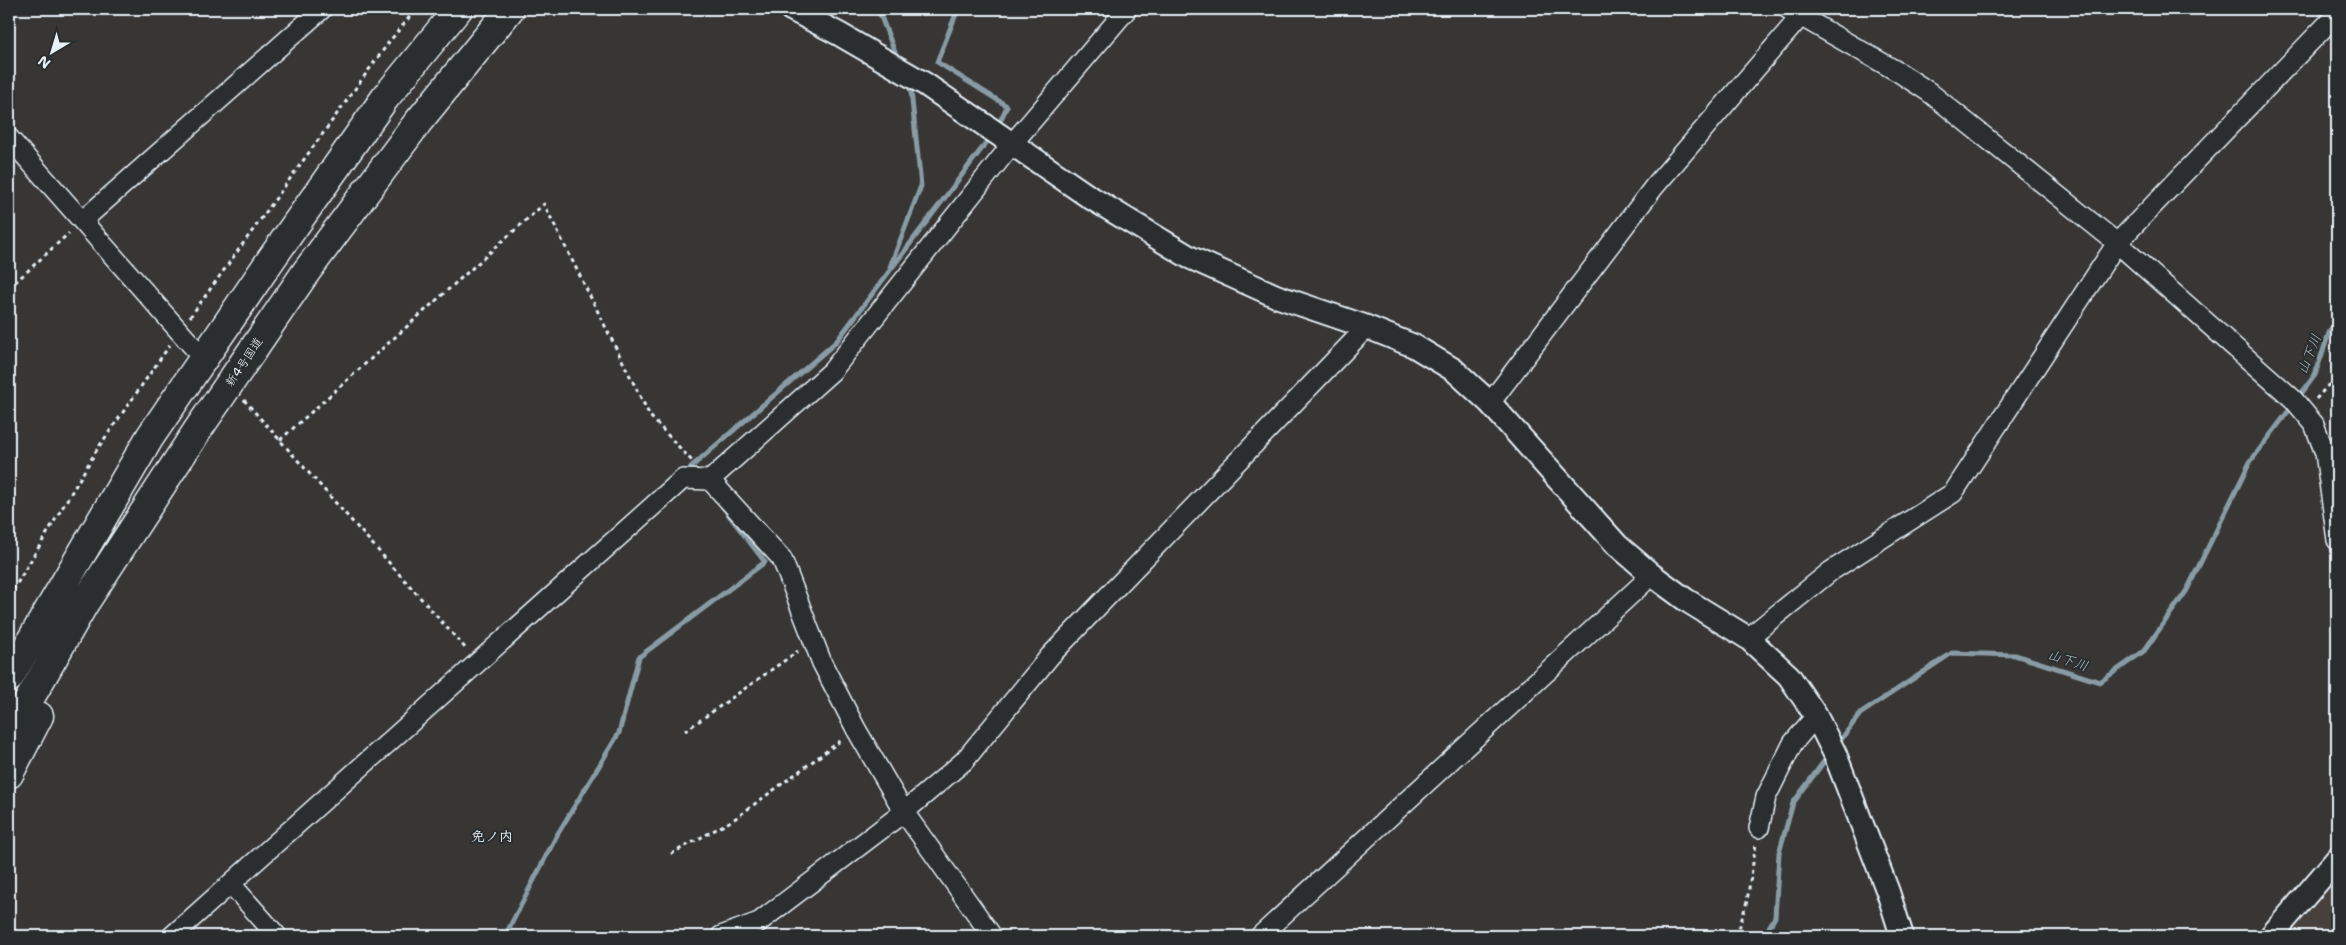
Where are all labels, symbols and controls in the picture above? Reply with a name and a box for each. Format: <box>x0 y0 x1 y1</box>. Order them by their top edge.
north arrow <box>28 28 78 78</box>
text: N <box>34 52 54 73</box>
water label: 山下川 <box>2293 331 2325 377</box>
street label: 新4号国道 <box>222 334 266 390</box>
water label: 山下川 <box>2045 645 2091 675</box>
district label: 免ノ内 <box>471 827 513 845</box>

